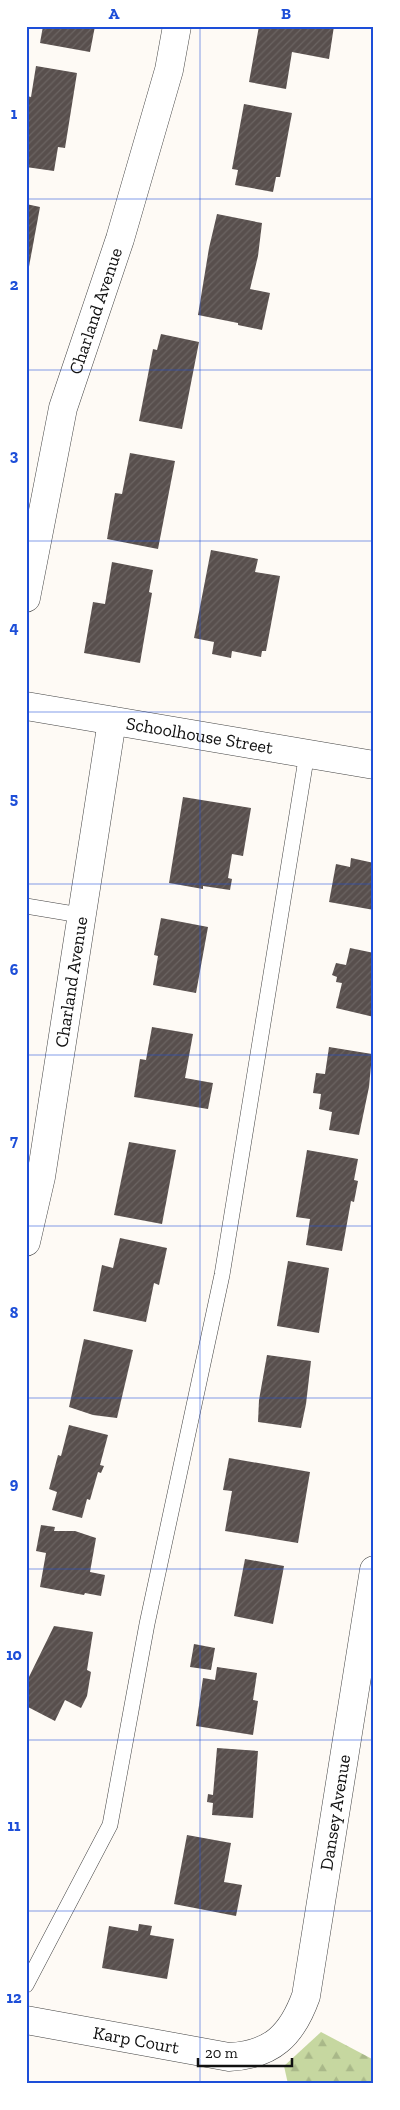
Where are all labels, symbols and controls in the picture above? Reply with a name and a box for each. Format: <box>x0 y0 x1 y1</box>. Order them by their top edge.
text: A <box>109 4 120 23</box>
text: B <box>281 4 291 23</box>
text: 1 <box>11 104 18 123</box>
street label: Charland Avenue <box>64 245 127 377</box>
text: 2 <box>10 275 19 294</box>
text: 3 <box>10 446 19 465</box>
text: 4 <box>9 618 19 637</box>
street label: Schoolhouse Street <box>124 712 275 759</box>
text: 5 <box>10 789 18 808</box>
street label: Charland Avenue <box>50 915 92 1049</box>
text: 6 <box>10 960 19 979</box>
text: 7 <box>10 1131 18 1150</box>
text: 8 <box>10 1303 19 1322</box>
text: 9 <box>10 1474 19 1493</box>
text: 10 <box>6 1645 22 1664</box>
street label: Dansey Avenue <box>315 1753 355 1872</box>
text: 11 <box>8 1816 21 1835</box>
text: 12 <box>6 1988 22 2007</box>
street label: Karp Court <box>91 2021 181 2059</box>
scale bar <box>198 2035 291 2067</box>
text: 20 m <box>205 2044 238 2062</box>

